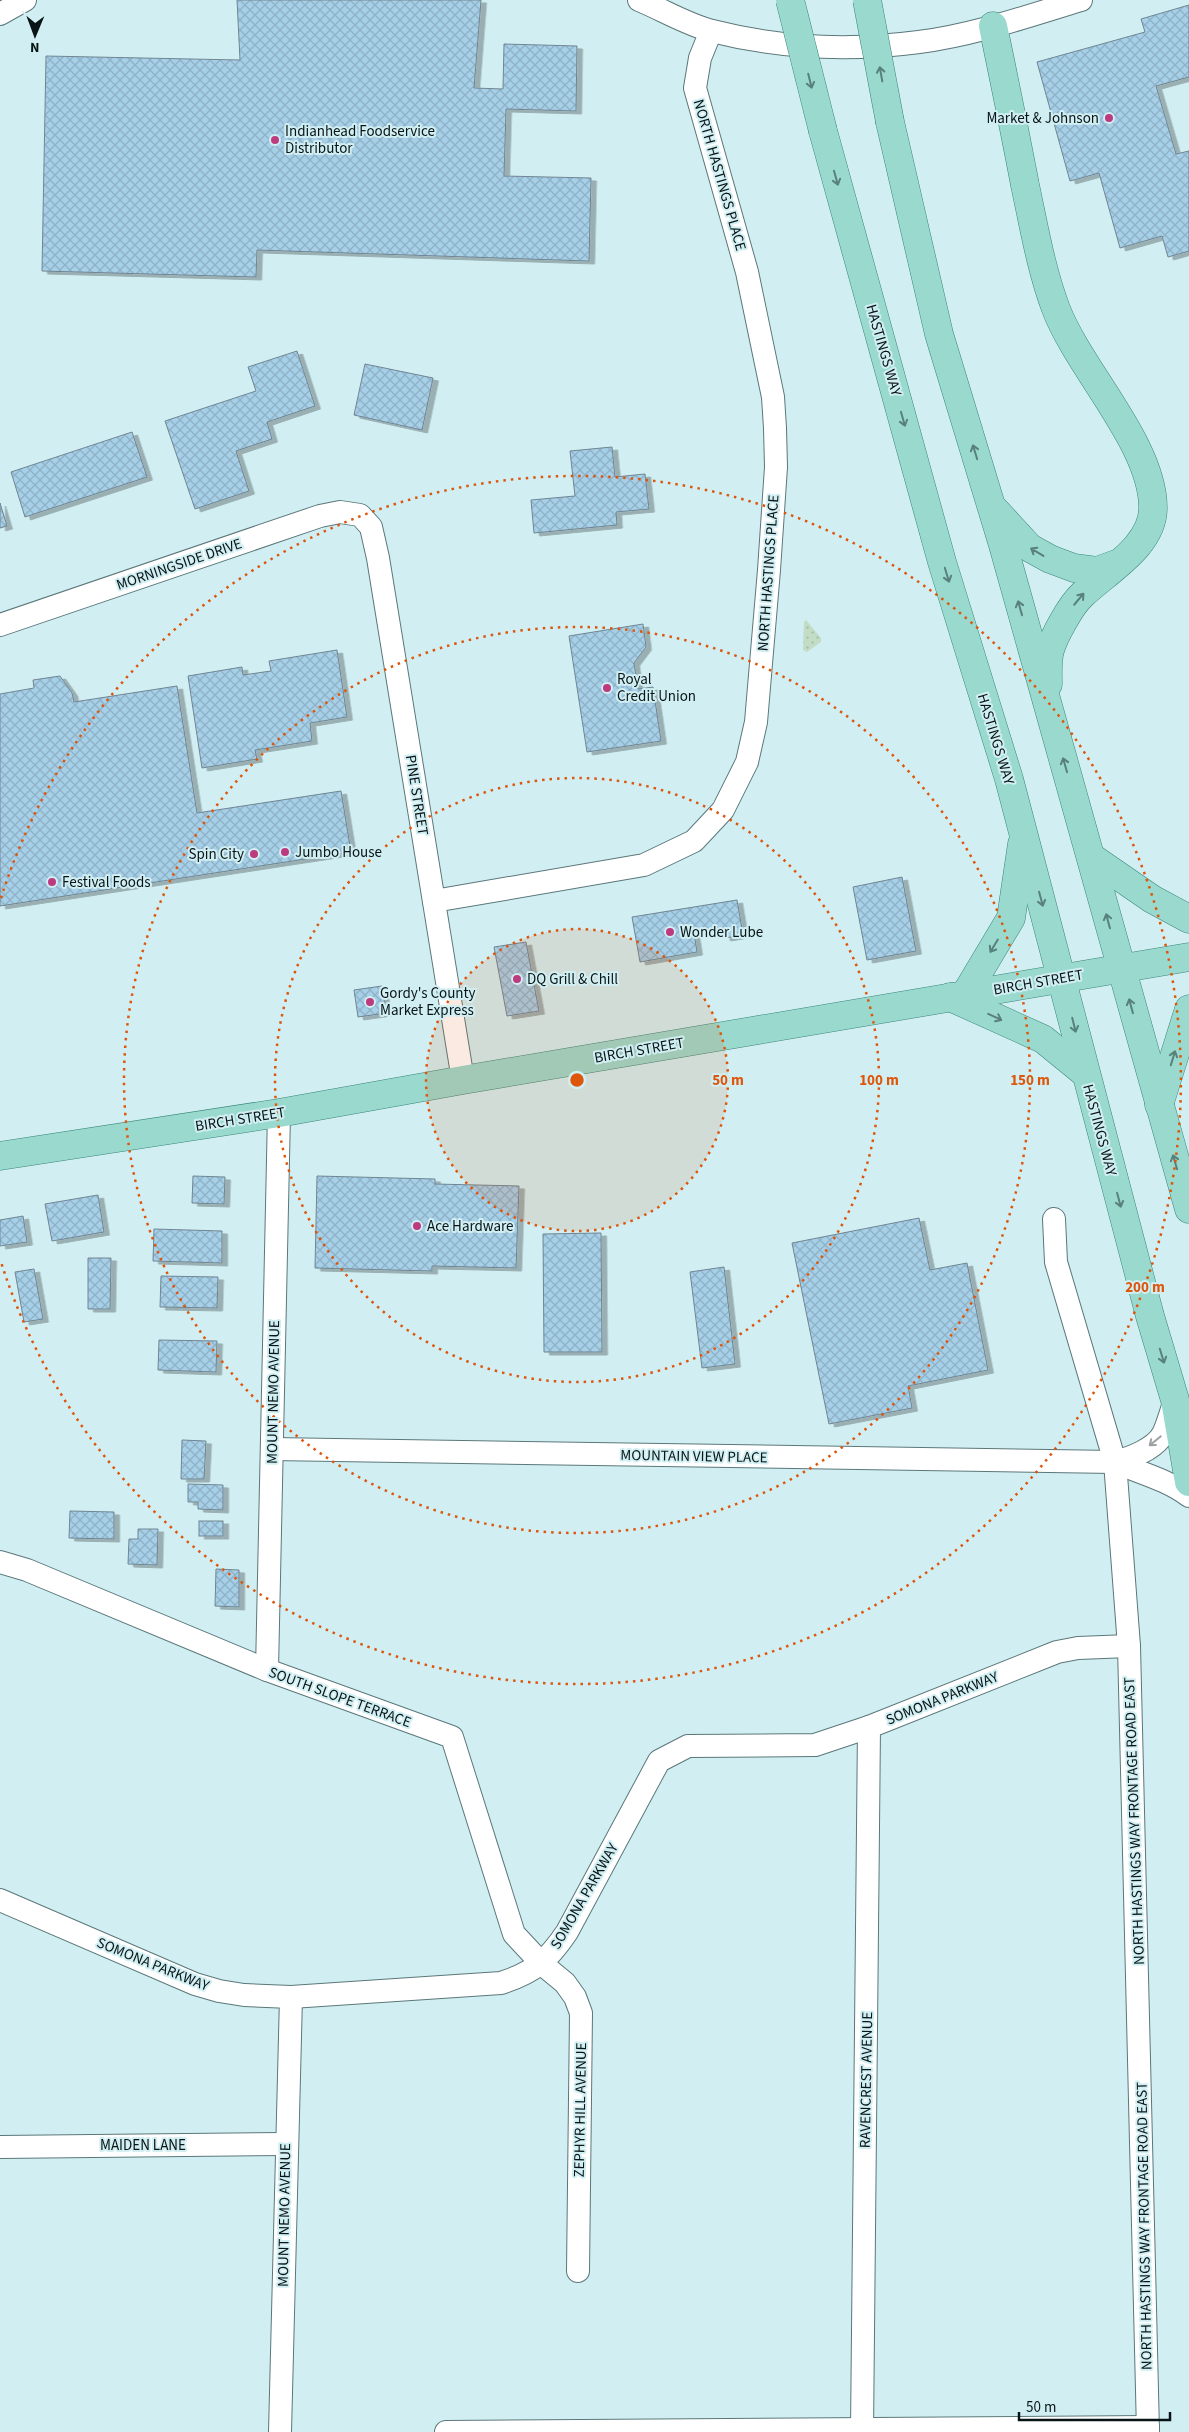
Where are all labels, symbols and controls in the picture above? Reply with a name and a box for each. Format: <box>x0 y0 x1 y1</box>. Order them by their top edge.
north arrow <box>10 10 60 60</box>
text: N <box>30 37 40 57</box>
one-way arrow <box>876 66 885 82</box>
one-way arrow <box>806 73 815 89</box>
street label: NORTH HASTINGS PLACE <box>688 97 751 253</box>
place label: Market & Johnson <box>986 108 1099 129</box>
marker: Market & Johnson <box>1103 112 1115 124</box>
place label: Indianhead Foodservice Distributor <box>285 121 435 159</box>
marker: Indianhead Foodservice Distributor <box>269 134 281 146</box>
one-way arrow <box>831 170 841 186</box>
street label: HASTINGS WAY <box>860 302 907 399</box>
one-way arrow <box>898 410 908 426</box>
one-way arrow <box>969 445 979 461</box>
street label: NORTH HASTINGS PLACE <box>753 494 784 652</box>
street label: MORNINGSIDE DRIVE <box>114 533 245 596</box>
one-way arrow <box>1030 546 1044 556</box>
one-way arrow <box>942 567 952 583</box>
one-way arrow <box>1073 593 1084 606</box>
one-way arrow <box>1015 601 1025 617</box>
place label: Royal Credit Union <box>617 669 696 707</box>
marker: Royal Credit Union <box>601 682 613 694</box>
street label: HASTINGS WAY <box>972 691 1020 788</box>
street label: PINE STREET <box>400 753 433 837</box>
one-way arrow <box>1059 757 1069 773</box>
place label: Jumbo House <box>295 842 382 863</box>
place label: Spin City <box>188 844 244 865</box>
marker: Jumbo House <box>279 846 291 858</box>
marker: Spin City <box>248 848 260 860</box>
place label: Festival Foods <box>62 872 151 893</box>
marker: Festival Foods <box>46 876 58 888</box>
one-way arrow <box>1037 891 1046 907</box>
one-way arrow <box>1103 914 1113 930</box>
place label: Wonder Lube <box>680 922 763 943</box>
marker: Wonder Lube <box>664 926 676 938</box>
one-way arrow <box>989 938 999 952</box>
street label: BIRCH STREET <box>992 964 1085 1001</box>
place label: DQ Grill & Chill <box>527 969 618 990</box>
marker: DQ Grill & Chill <box>511 973 523 985</box>
place label: Gordy's County Market Express <box>380 983 476 1021</box>
marker: Gordy's County Market Express <box>364 996 376 1008</box>
one-way arrow <box>1126 998 1136 1014</box>
one-way arrow <box>987 1013 1002 1023</box>
one-way arrow <box>1070 1017 1079 1033</box>
street label: BIRCH STREET <box>593 1032 686 1069</box>
one-way arrow <box>1169 1051 1178 1067</box>
text: 50 m <box>712 1070 744 1091</box>
text: 100 m <box>859 1070 899 1091</box>
text: 150 m <box>1010 1070 1050 1091</box>
centre of rings <box>568 1071 586 1089</box>
street label: HASTINGS WAY <box>1077 1082 1122 1179</box>
street label: BIRCH STREET <box>194 1102 287 1137</box>
one-way arrow <box>1170 1155 1180 1171</box>
one-way arrow <box>1114 1191 1124 1207</box>
place label: Ace Hardware <box>427 1216 514 1237</box>
marker: Ace Hardware <box>411 1220 423 1232</box>
text: 200 m <box>1125 1277 1165 1298</box>
street label: MOUNT NEMO AVENUE <box>262 1320 285 1464</box>
one-way arrow <box>1157 1348 1167 1364</box>
one-way arrow <box>1149 1436 1162 1447</box>
street label: MOUNTAIN VIEW PLACE <box>620 1445 768 1468</box>
street label: SOUTH SLOPE TERRACE <box>266 1662 414 1733</box>
street label: SOMONA PARKWAY <box>883 1666 1002 1731</box>
street label: NORTH HASTINGS WAY FRONTAGE ROAD EAST <box>1119 1677 1150 1965</box>
street label: SOMONA PARKWAY <box>545 1838 624 1953</box>
street label: SOMONA PARKWAY <box>93 1932 213 1997</box>
street label: RAVENCREST AVENUE <box>855 2012 878 2148</box>
street label: ZEPHYR HILL AVENUE <box>569 2042 592 2178</box>
street label: NORTH HASTINGS WAY FRONTAGE ROAD EAST <box>1131 2082 1158 2370</box>
street label: MAIDEN LANE <box>100 2135 186 2156</box>
street label: MOUNT NEMO AVENUE <box>273 2143 296 2287</box>
scale bar <box>1019 2390 1170 2422</box>
text: 50 m <box>1026 2397 1056 2418</box>

